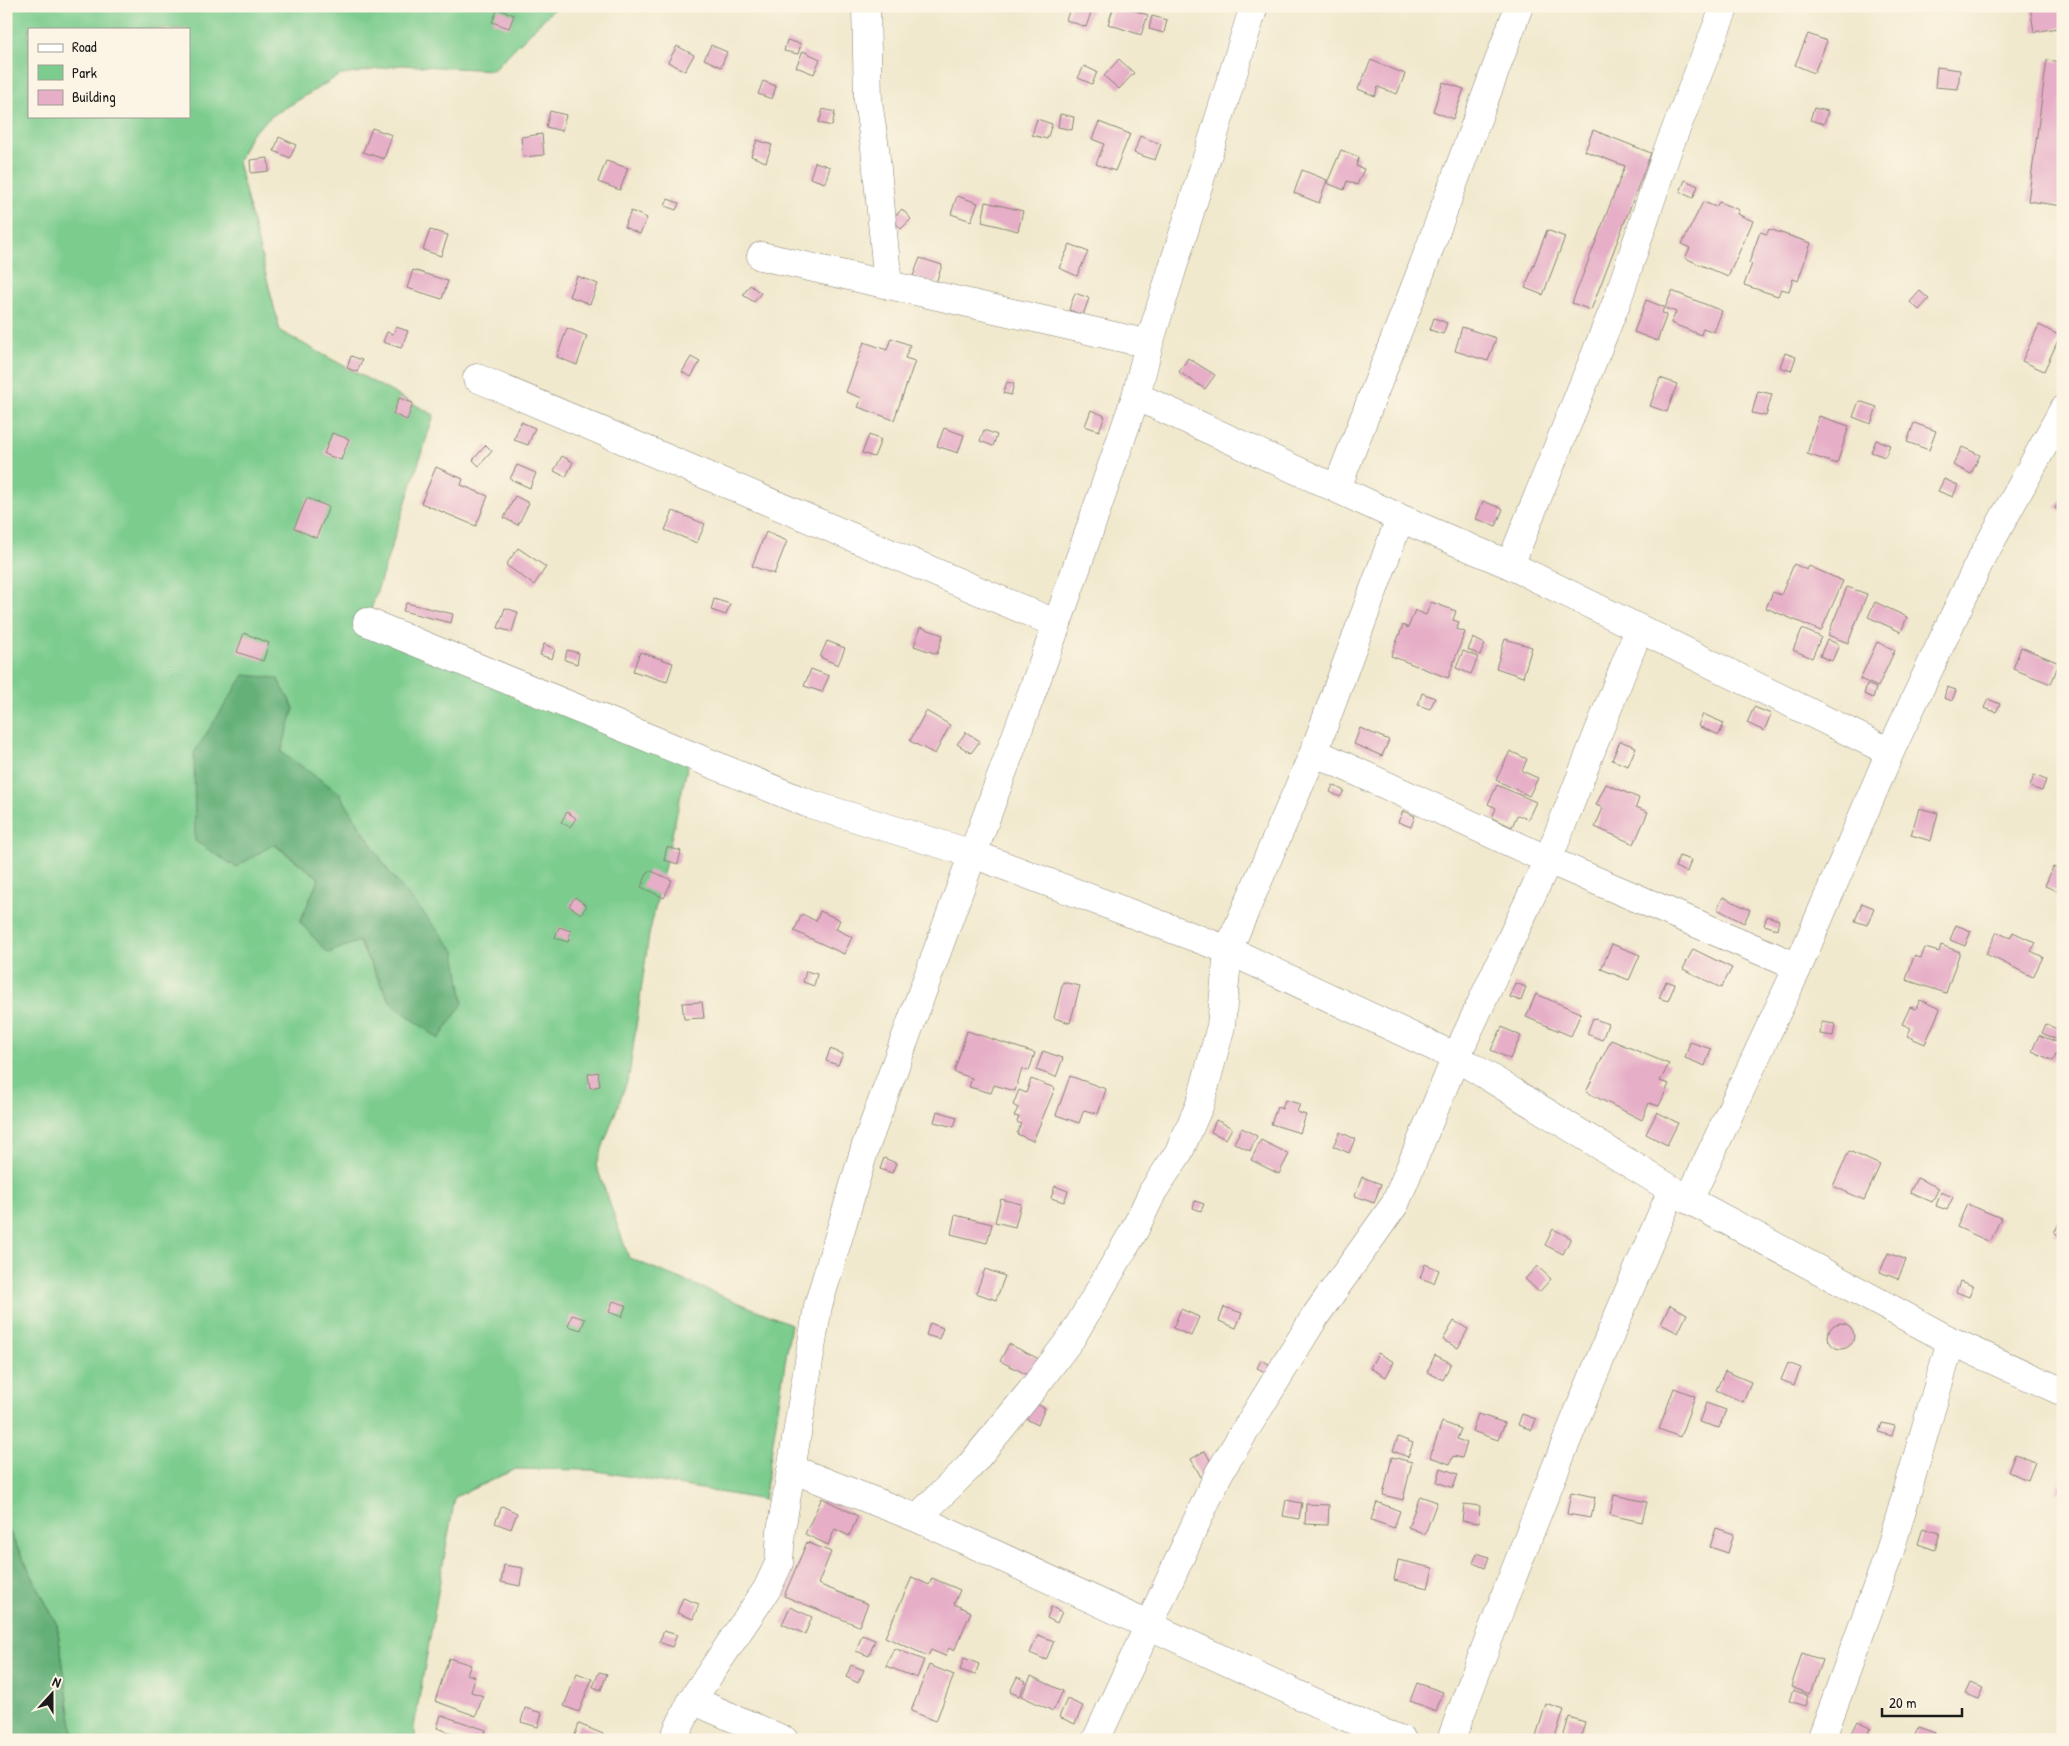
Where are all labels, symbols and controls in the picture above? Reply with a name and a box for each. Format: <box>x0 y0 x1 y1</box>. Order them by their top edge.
legend <box>28 28 190 118</box>
text: Road <box>72 36 97 57</box>
text: Park <box>72 62 97 83</box>
text: Building <box>72 86 116 107</box>
north arrow <box>28 1668 78 1718</box>
text: N <box>50 1671 64 1692</box>
scale bar <box>1882 1686 1962 1718</box>
text: 20 m <box>1889 1692 1916 1713</box>

